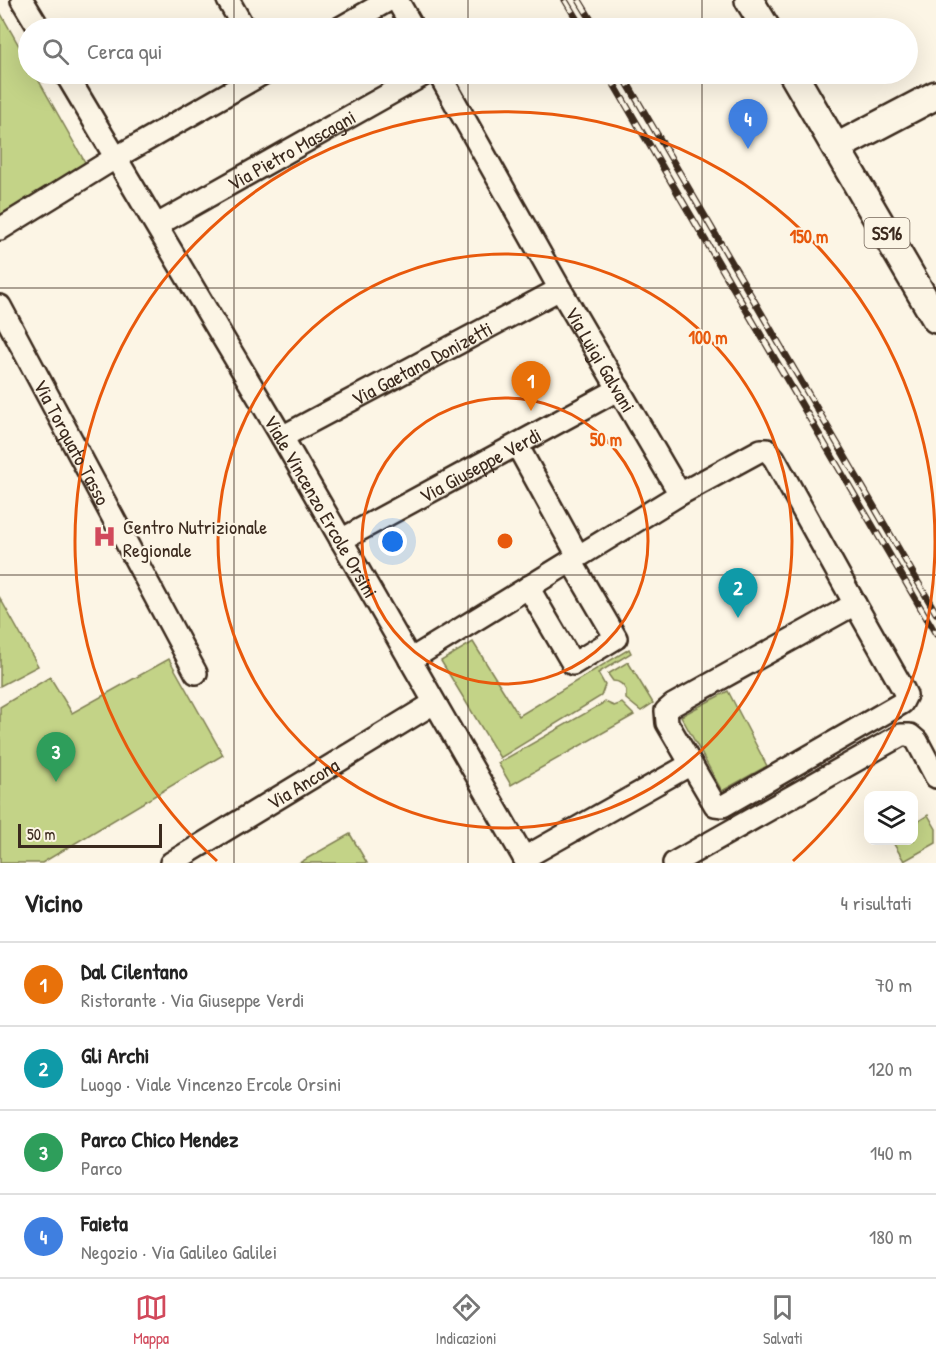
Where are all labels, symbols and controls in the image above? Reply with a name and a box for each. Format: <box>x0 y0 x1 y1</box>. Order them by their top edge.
search box <box>18 18 918 84</box>
icon: search <box>39 35 72 68</box>
text: Cerca qui <box>87 36 162 66</box>
pin: 4 <box>728 100 768 149</box>
street label: Via Pietro Mascagni <box>222 103 360 196</box>
road number: SS16 <box>864 218 910 248</box>
text: 150 m <box>790 224 828 249</box>
street label: Via Luigi Galvani <box>560 301 643 417</box>
street label: Via Gaetano Donizetti <box>346 314 497 411</box>
text: 100 m <box>688 325 728 350</box>
pin: 1 <box>512 362 550 411</box>
street label: Via Torquato Tasso <box>28 374 117 509</box>
street label: Viale Vincenzo Ercole Orsini <box>258 410 385 602</box>
street label: Via Giuseppe Verdi <box>414 421 546 509</box>
text: 50 m <box>590 427 622 452</box>
place label: Centro Nutrizionale Regionale <box>123 513 267 563</box>
hospital icon: Centro Nutrizionale Regionale <box>92 524 118 550</box>
your location <box>378 527 407 556</box>
centre of rings <box>495 531 515 551</box>
pin: 2 <box>718 568 758 618</box>
pin: 3 <box>36 732 76 782</box>
street label: Via Ancona <box>261 751 344 815</box>
map controls <box>864 791 918 845</box>
button: layers <box>864 791 918 845</box>
scale bar <box>18 821 162 848</box>
text: 50 m <box>27 823 56 845</box>
text: Vicino <box>24 885 83 920</box>
text: 4 risultati <box>841 889 912 916</box>
text: Dal Cilentano <box>81 956 188 986</box>
text: 1 <box>40 971 47 998</box>
text: 70 m <box>875 971 912 998</box>
text: Ristorante · Via Giuseppe Verdi <box>81 986 305 1013</box>
text: Gli Archi <box>81 1040 149 1070</box>
text: 2 <box>39 1055 48 1082</box>
text: 120 m <box>868 1055 912 1082</box>
text: Luogo · Viale Vincenzo Ercole Orsini <box>81 1070 342 1097</box>
text: Parco Chico Mendez <box>81 1124 238 1154</box>
text: 3 <box>39 1139 48 1166</box>
text: 140 m <box>870 1139 912 1166</box>
text: Parco <box>81 1154 122 1181</box>
text: Faieta <box>81 1208 128 1238</box>
text: 4 <box>40 1223 47 1250</box>
text: 180 m <box>869 1223 912 1250</box>
text: Negozio · Via Galileo Galilei <box>81 1238 277 1265</box>
tab: Mappa <box>133 1291 169 1349</box>
tab: Indicazioni <box>436 1291 497 1349</box>
tab: Salvati <box>763 1291 803 1349</box>

